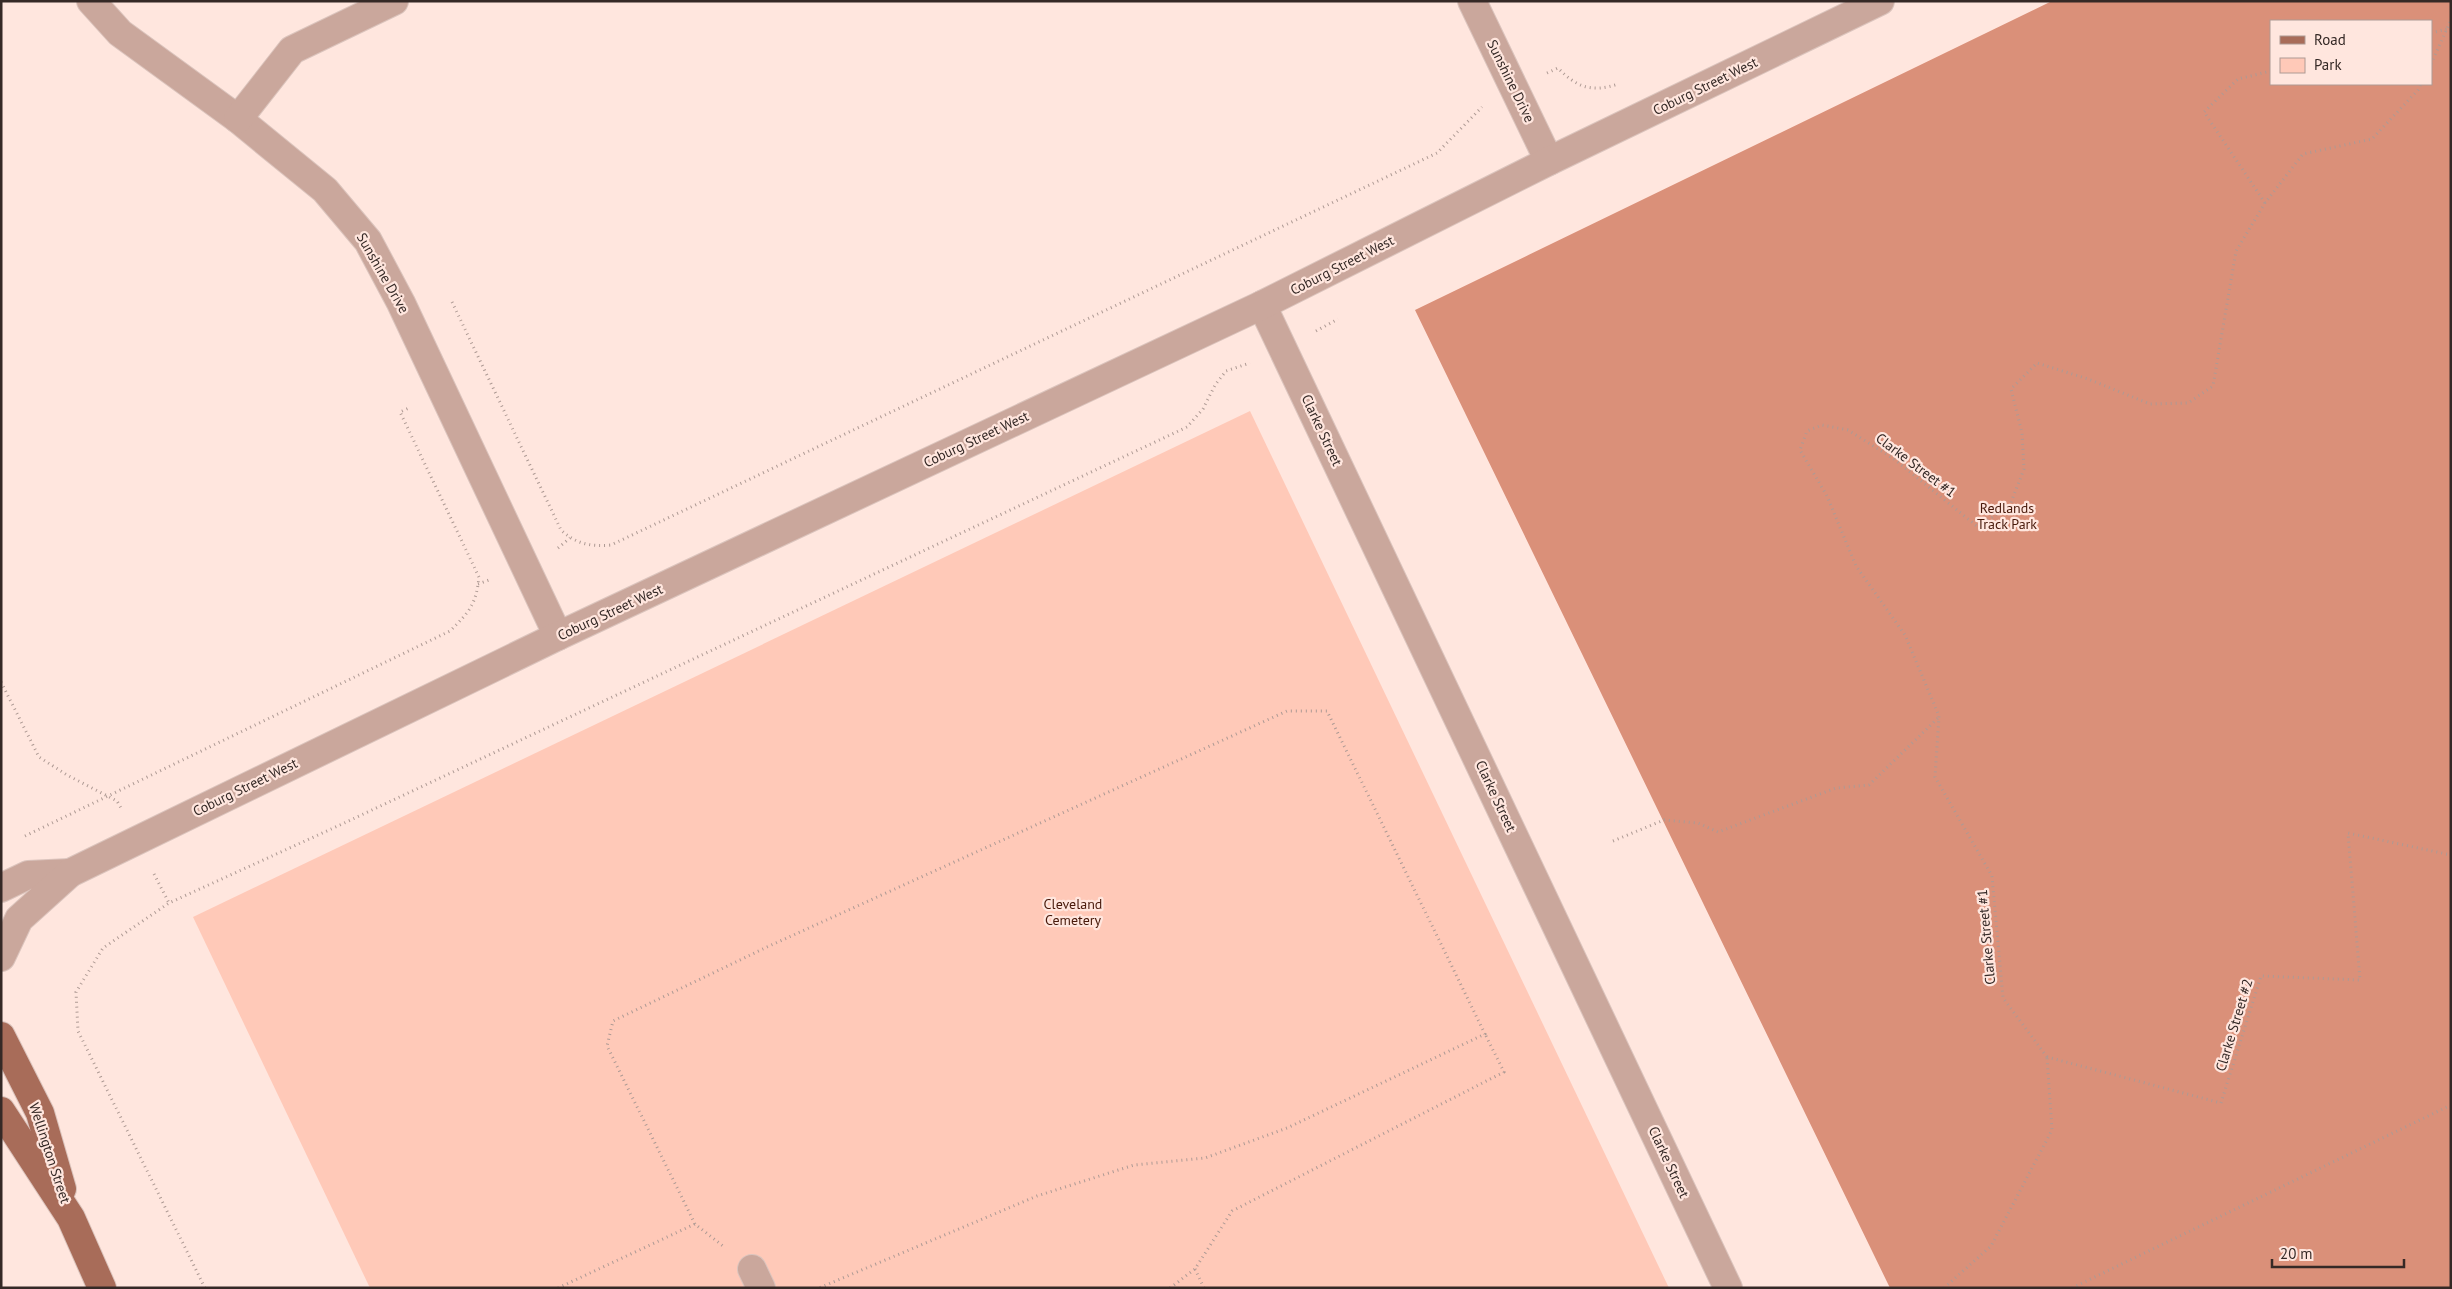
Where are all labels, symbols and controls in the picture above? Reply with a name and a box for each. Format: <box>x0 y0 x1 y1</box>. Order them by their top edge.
legend <box>2270 20 2432 85</box>
text: Road <box>2314 30 2346 49</box>
street label: Sunshine Drive <box>1483 37 1539 125</box>
street label: Coburg Street West <box>1650 53 1760 119</box>
text: Park <box>2314 55 2342 74</box>
street label: Sunshine Drive <box>353 230 413 316</box>
street label: Coburg Street West <box>1287 231 1397 299</box>
street label: Clarke Street <box>1298 391 1347 469</box>
street label: Coburg Street West <box>920 407 1032 471</box>
street label: Clarke Street #1 <box>1872 429 1960 501</box>
park label: Redlands Track Park <box>1977 499 2037 533</box>
street label: Coburg Street West <box>554 580 666 644</box>
street label: Coburg Street West <box>190 754 300 820</box>
street label: Clarke Street <box>1472 757 1521 835</box>
street label: Clarke Street #1 <box>1973 888 1999 986</box>
park label: Cleveland Cemetery <box>1044 895 1102 929</box>
street label: Clarke Street #2 <box>2211 976 2257 1074</box>
street label: Wellington Street <box>25 1101 75 1206</box>
street label: Clarke Street <box>1645 1123 1694 1201</box>
scale bar <box>2272 1236 2404 1268</box>
text: 20 m <box>2280 1244 2313 1263</box>

